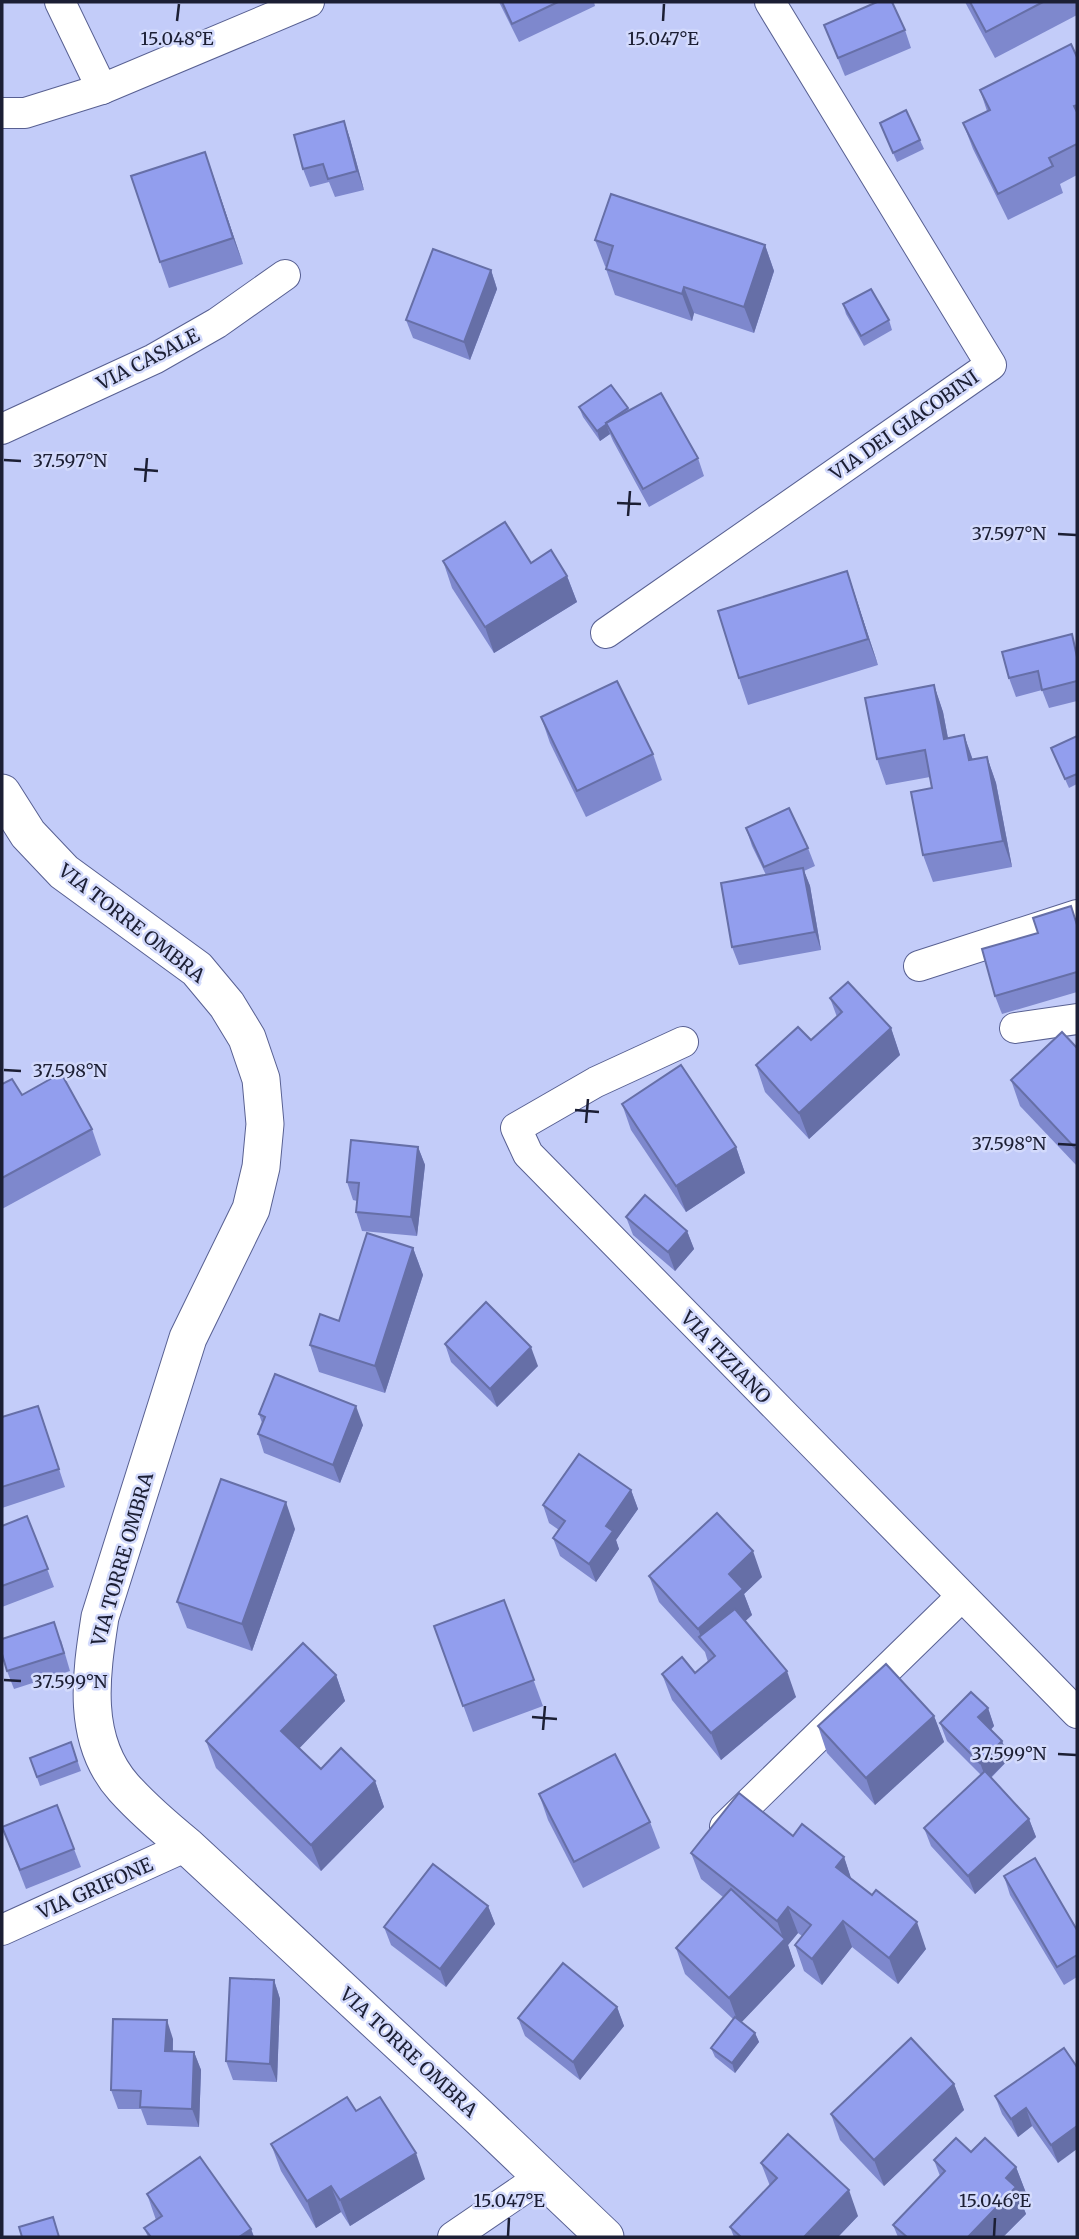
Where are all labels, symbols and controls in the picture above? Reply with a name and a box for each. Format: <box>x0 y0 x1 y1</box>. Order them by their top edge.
text: 15.048°E <box>140 27 214 50</box>
text: 15.047°E <box>627 27 699 50</box>
street label: VIA CASALE <box>92 323 203 396</box>
street label: VIA DEI GIACOBINI <box>824 365 983 486</box>
text: 37.597°N <box>33 449 107 472</box>
text: 37.597°N <box>972 522 1046 545</box>
street label: VIA TORRE OMBRA <box>53 858 211 988</box>
text: 37.598°N <box>33 1059 107 1082</box>
text: 37.598°N <box>972 1132 1046 1155</box>
street label: VIA TIZIANO <box>675 1305 776 1408</box>
street label: VIA TORRE OMBRA <box>85 1469 158 1649</box>
text: 37.599°N <box>32 1670 108 1693</box>
text: 37.599°N <box>971 1742 1047 1765</box>
street label: VIA GRIFONE <box>33 1852 156 1925</box>
street label: VIA TORRE OMBRA <box>334 1981 483 2122</box>
text: 15.047°E <box>473 2189 545 2212</box>
text: 15.046°E <box>959 2189 1032 2212</box>

